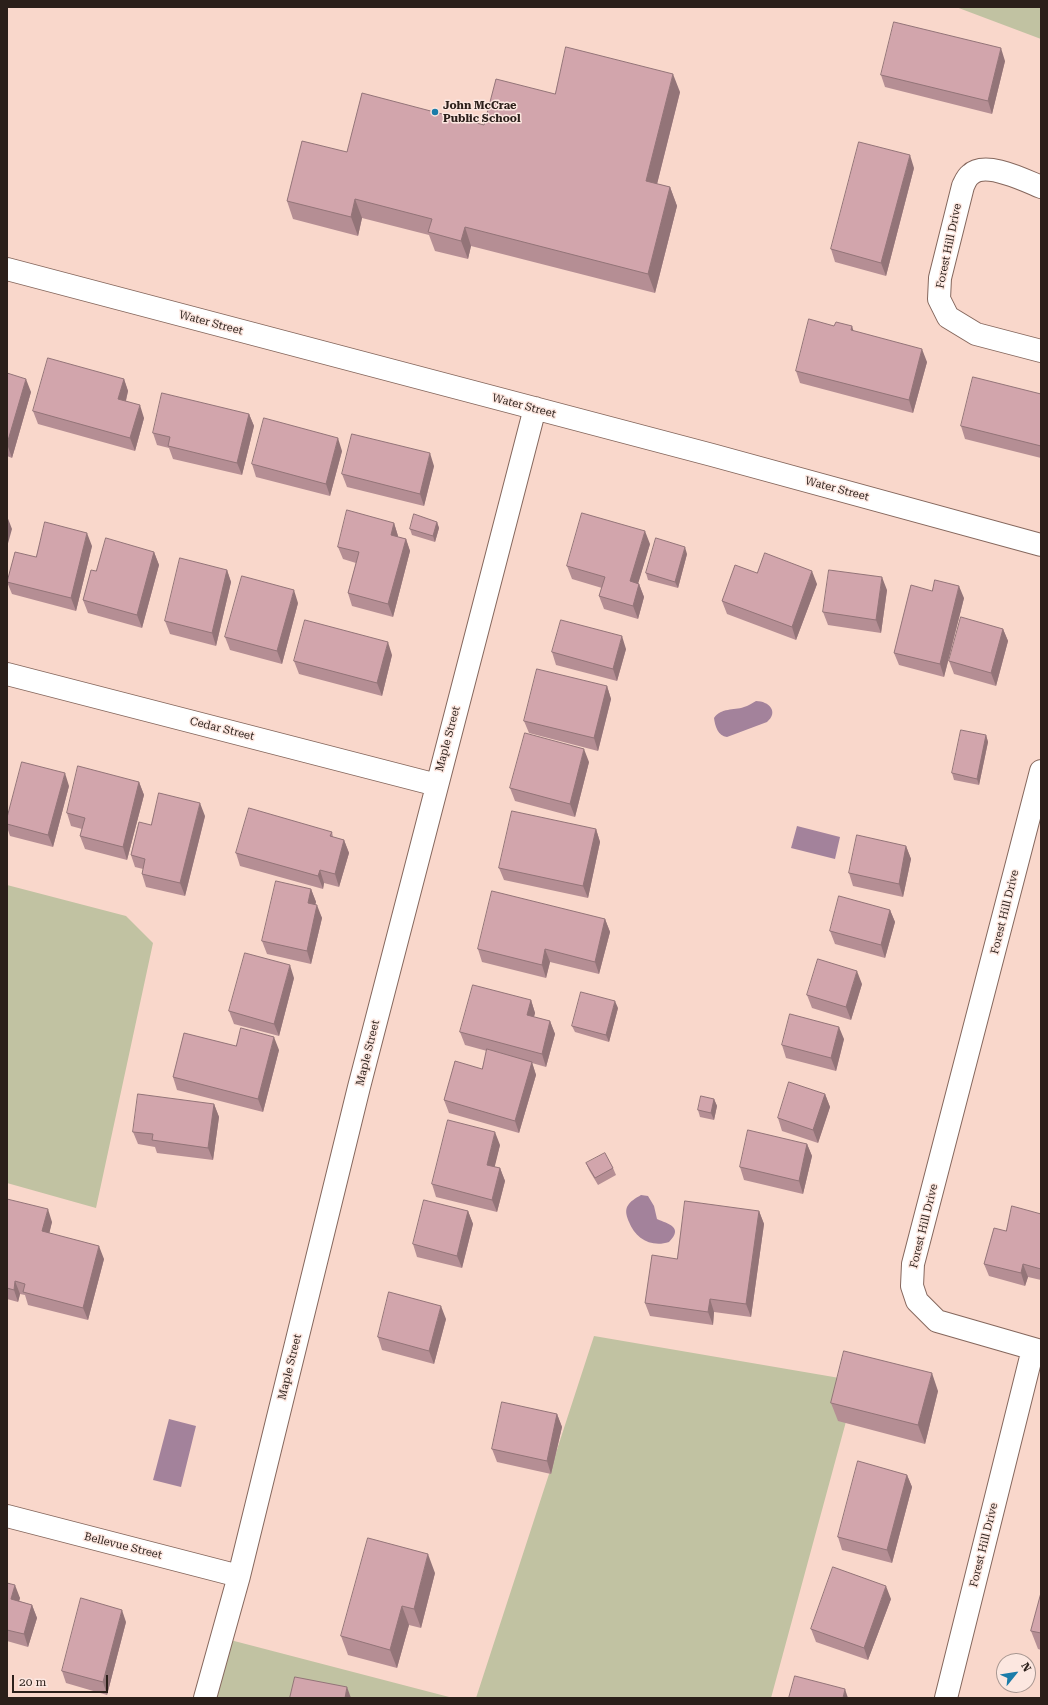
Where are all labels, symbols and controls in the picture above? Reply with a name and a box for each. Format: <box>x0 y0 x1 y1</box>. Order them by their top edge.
place label: John McCrae Public School <box>443 99 520 125</box>
marker: John McCrae Public School <box>430 107 440 117</box>
street label: Forest Hill Drive <box>934 202 964 290</box>
street label: Water Street <box>178 308 244 338</box>
street label: Water Street <box>491 391 557 421</box>
street label: Water Street <box>804 474 870 504</box>
street label: Maple Street <box>433 705 463 773</box>
street label: Cedar Street <box>188 715 256 743</box>
street label: Forest Hill Drive <box>988 868 1022 956</box>
street label: Maple Street <box>353 1019 383 1087</box>
street label: Forest Hill Drive <box>907 1182 941 1270</box>
street label: Maple Street <box>275 1333 305 1401</box>
street label: Forest Hill Drive <box>967 1501 1001 1589</box>
street label: Bellevue Street <box>83 1530 163 1562</box>
north arrow <box>996 1653 1036 1693</box>
text: N <box>1018 1660 1034 1674</box>
scale bar <box>14 1667 110 1693</box>
text: 20 m <box>19 1675 46 1689</box>

